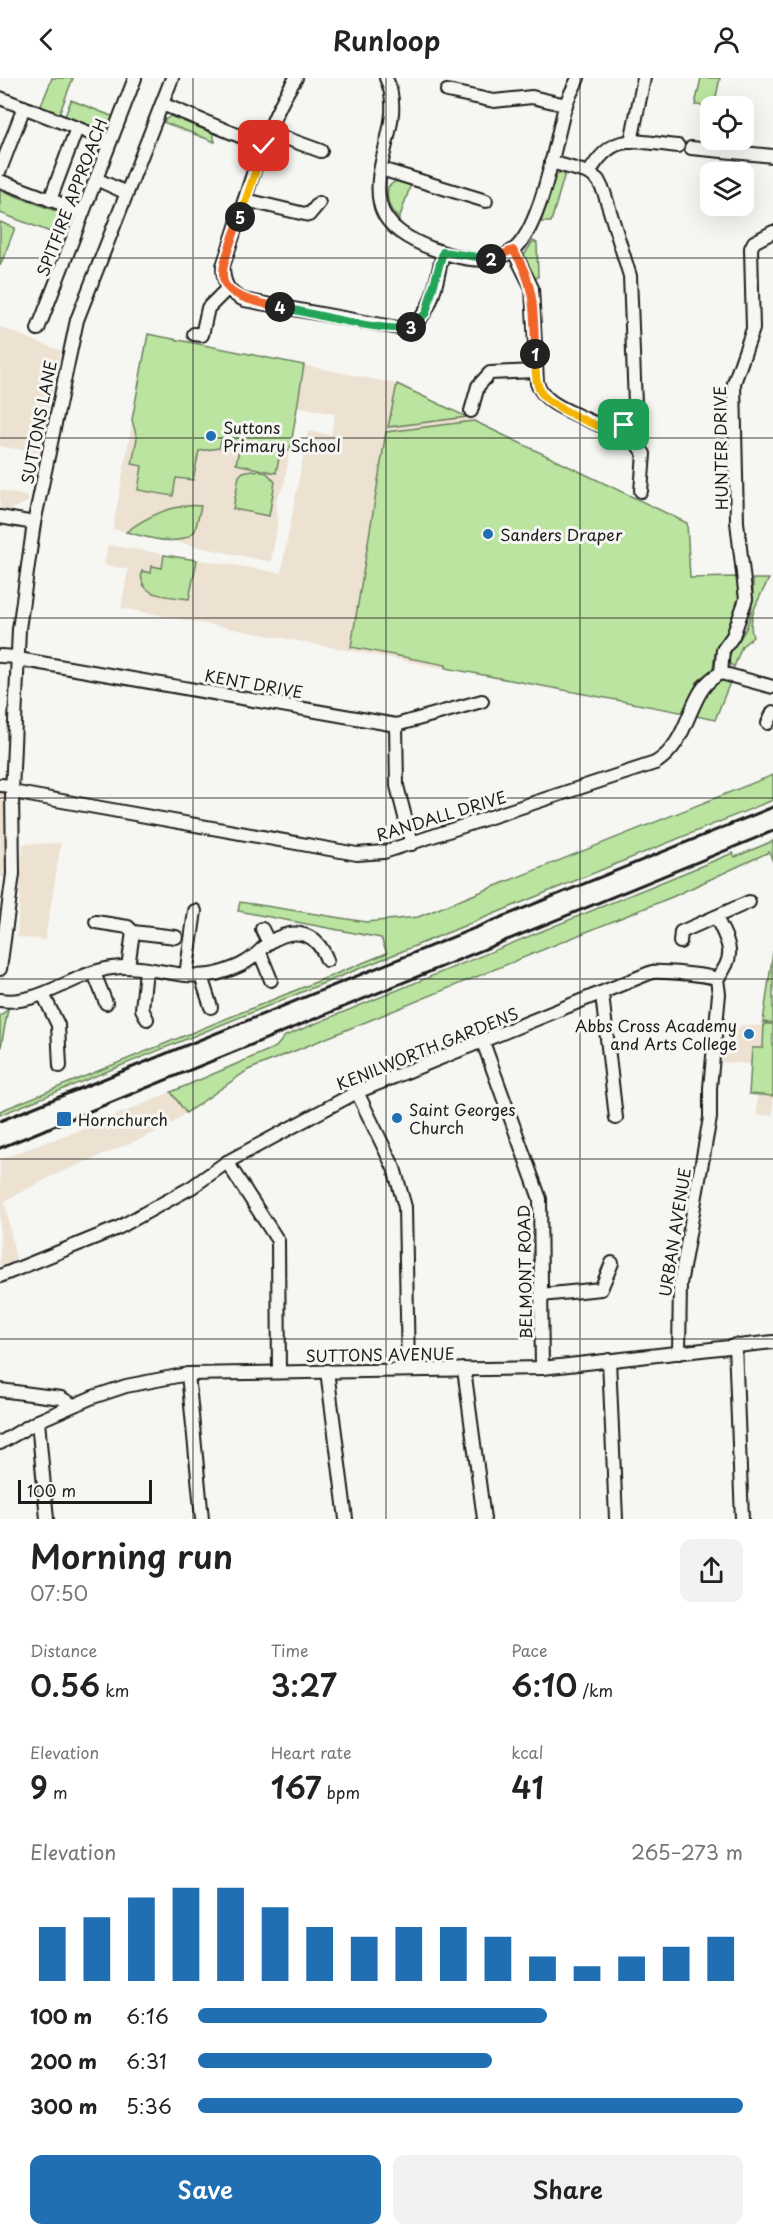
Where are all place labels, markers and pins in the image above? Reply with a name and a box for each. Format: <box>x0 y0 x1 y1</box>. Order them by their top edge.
pin <box>238 120 289 171</box>
pin: 5 <box>225 202 255 232</box>
pin: 2 <box>476 244 506 274</box>
pin: 4 <box>265 292 295 322</box>
pin: 3 <box>396 312 426 342</box>
pin: 1 <box>520 339 550 369</box>
pin <box>598 399 649 450</box>
place label: Suttons Primary School <box>223 415 341 457</box>
marker: Suttons Primary School <box>204 429 218 443</box>
place label: Sanders Draper <box>500 522 623 546</box>
marker: Sanders Draper <box>481 527 495 541</box>
place label: Abbs Cross Academy and Arts College <box>575 1013 737 1055</box>
marker: Abbs Cross Academy and Arts College <box>742 1027 756 1041</box>
place label: Saint Georges Church <box>409 1097 516 1139</box>
place label: Hornchurch <box>78 1107 168 1131</box>
marker: Hornchurch <box>55 1110 73 1128</box>
marker: Saint Georges Church <box>390 1111 404 1125</box>

